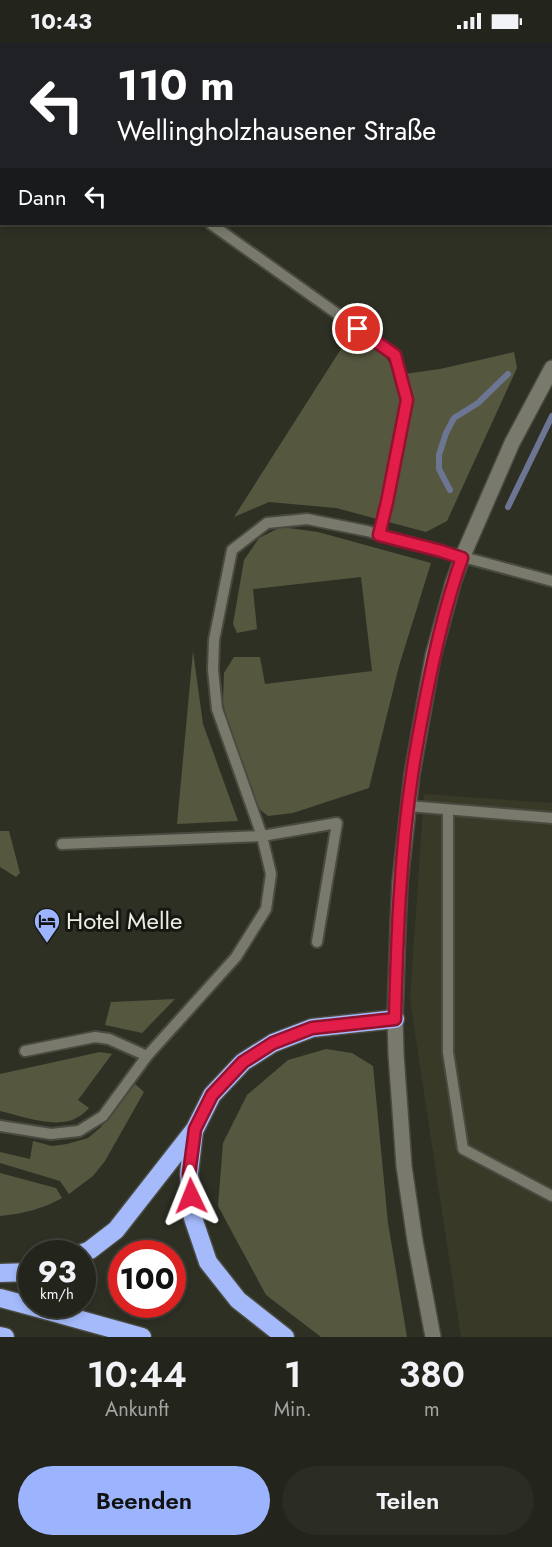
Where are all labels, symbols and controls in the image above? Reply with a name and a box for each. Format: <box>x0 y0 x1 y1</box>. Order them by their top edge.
text: 10:43 <box>30 5 92 37</box>
text: 110 m <box>117 55 235 116</box>
icon: left <box>18 66 96 144</box>
text: Wellingholzhausener Straße <box>117 111 436 150</box>
icon: left <box>79 180 112 213</box>
text: Dann <box>18 181 67 213</box>
pin <box>332 303 383 354</box>
icon: arrive <box>341 312 374 345</box>
place label: Hotel Melle <box>66 903 182 938</box>
hotel icon: Hotel Melle <box>32 906 62 944</box>
position arrow <box>159 1164 223 1228</box>
speed limit sign: 100 <box>108 1240 186 1318</box>
text: 93 <box>38 1250 76 1293</box>
text: km/h <box>40 1283 74 1305</box>
text: 10:44 <box>87 1348 187 1400</box>
text: 1 <box>284 1348 302 1400</box>
text: 380 <box>399 1348 465 1400</box>
text: Ankunft <box>105 1395 169 1424</box>
text: Min. <box>274 1395 312 1424</box>
text: m <box>424 1395 440 1424</box>
button: Beenden <box>18 1466 270 1535</box>
button: Teilen <box>282 1466 534 1535</box>

